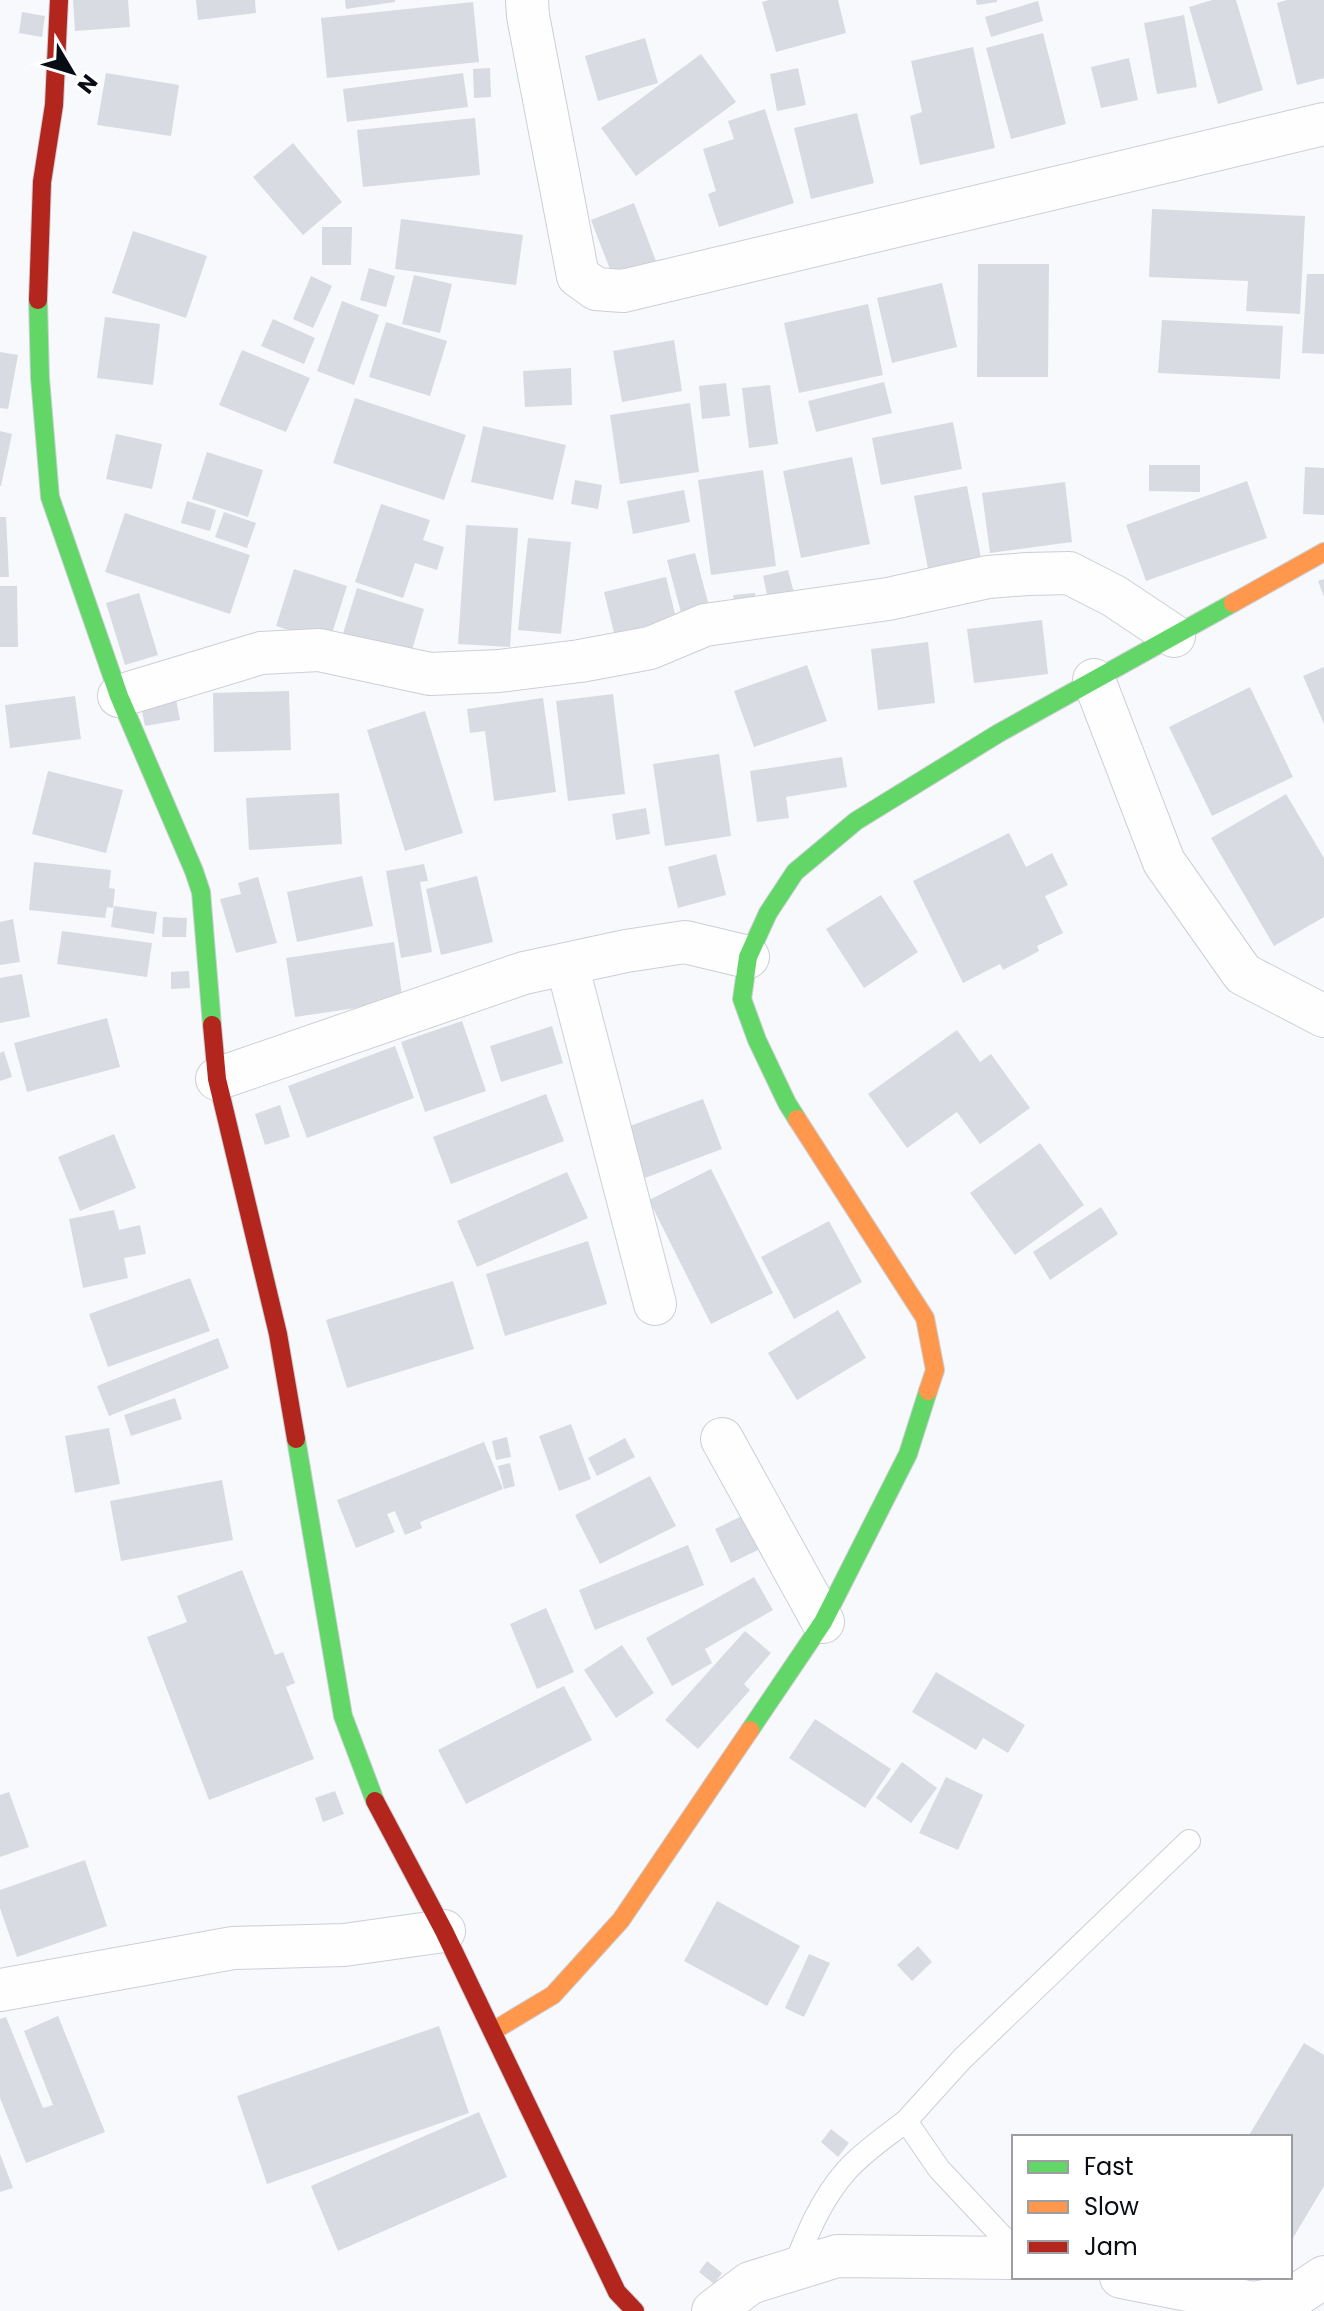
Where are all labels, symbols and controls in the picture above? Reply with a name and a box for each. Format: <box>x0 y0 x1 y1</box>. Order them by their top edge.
north arrow <box>32 32 112 112</box>
text: N <box>70 68 105 100</box>
legend <box>1012 2135 1292 2279</box>
text: Fast <box>1084 2150 1134 2183</box>
text: Slow <box>1084 2190 1139 2223</box>
text: Jam <box>1084 2230 1138 2263</box>

